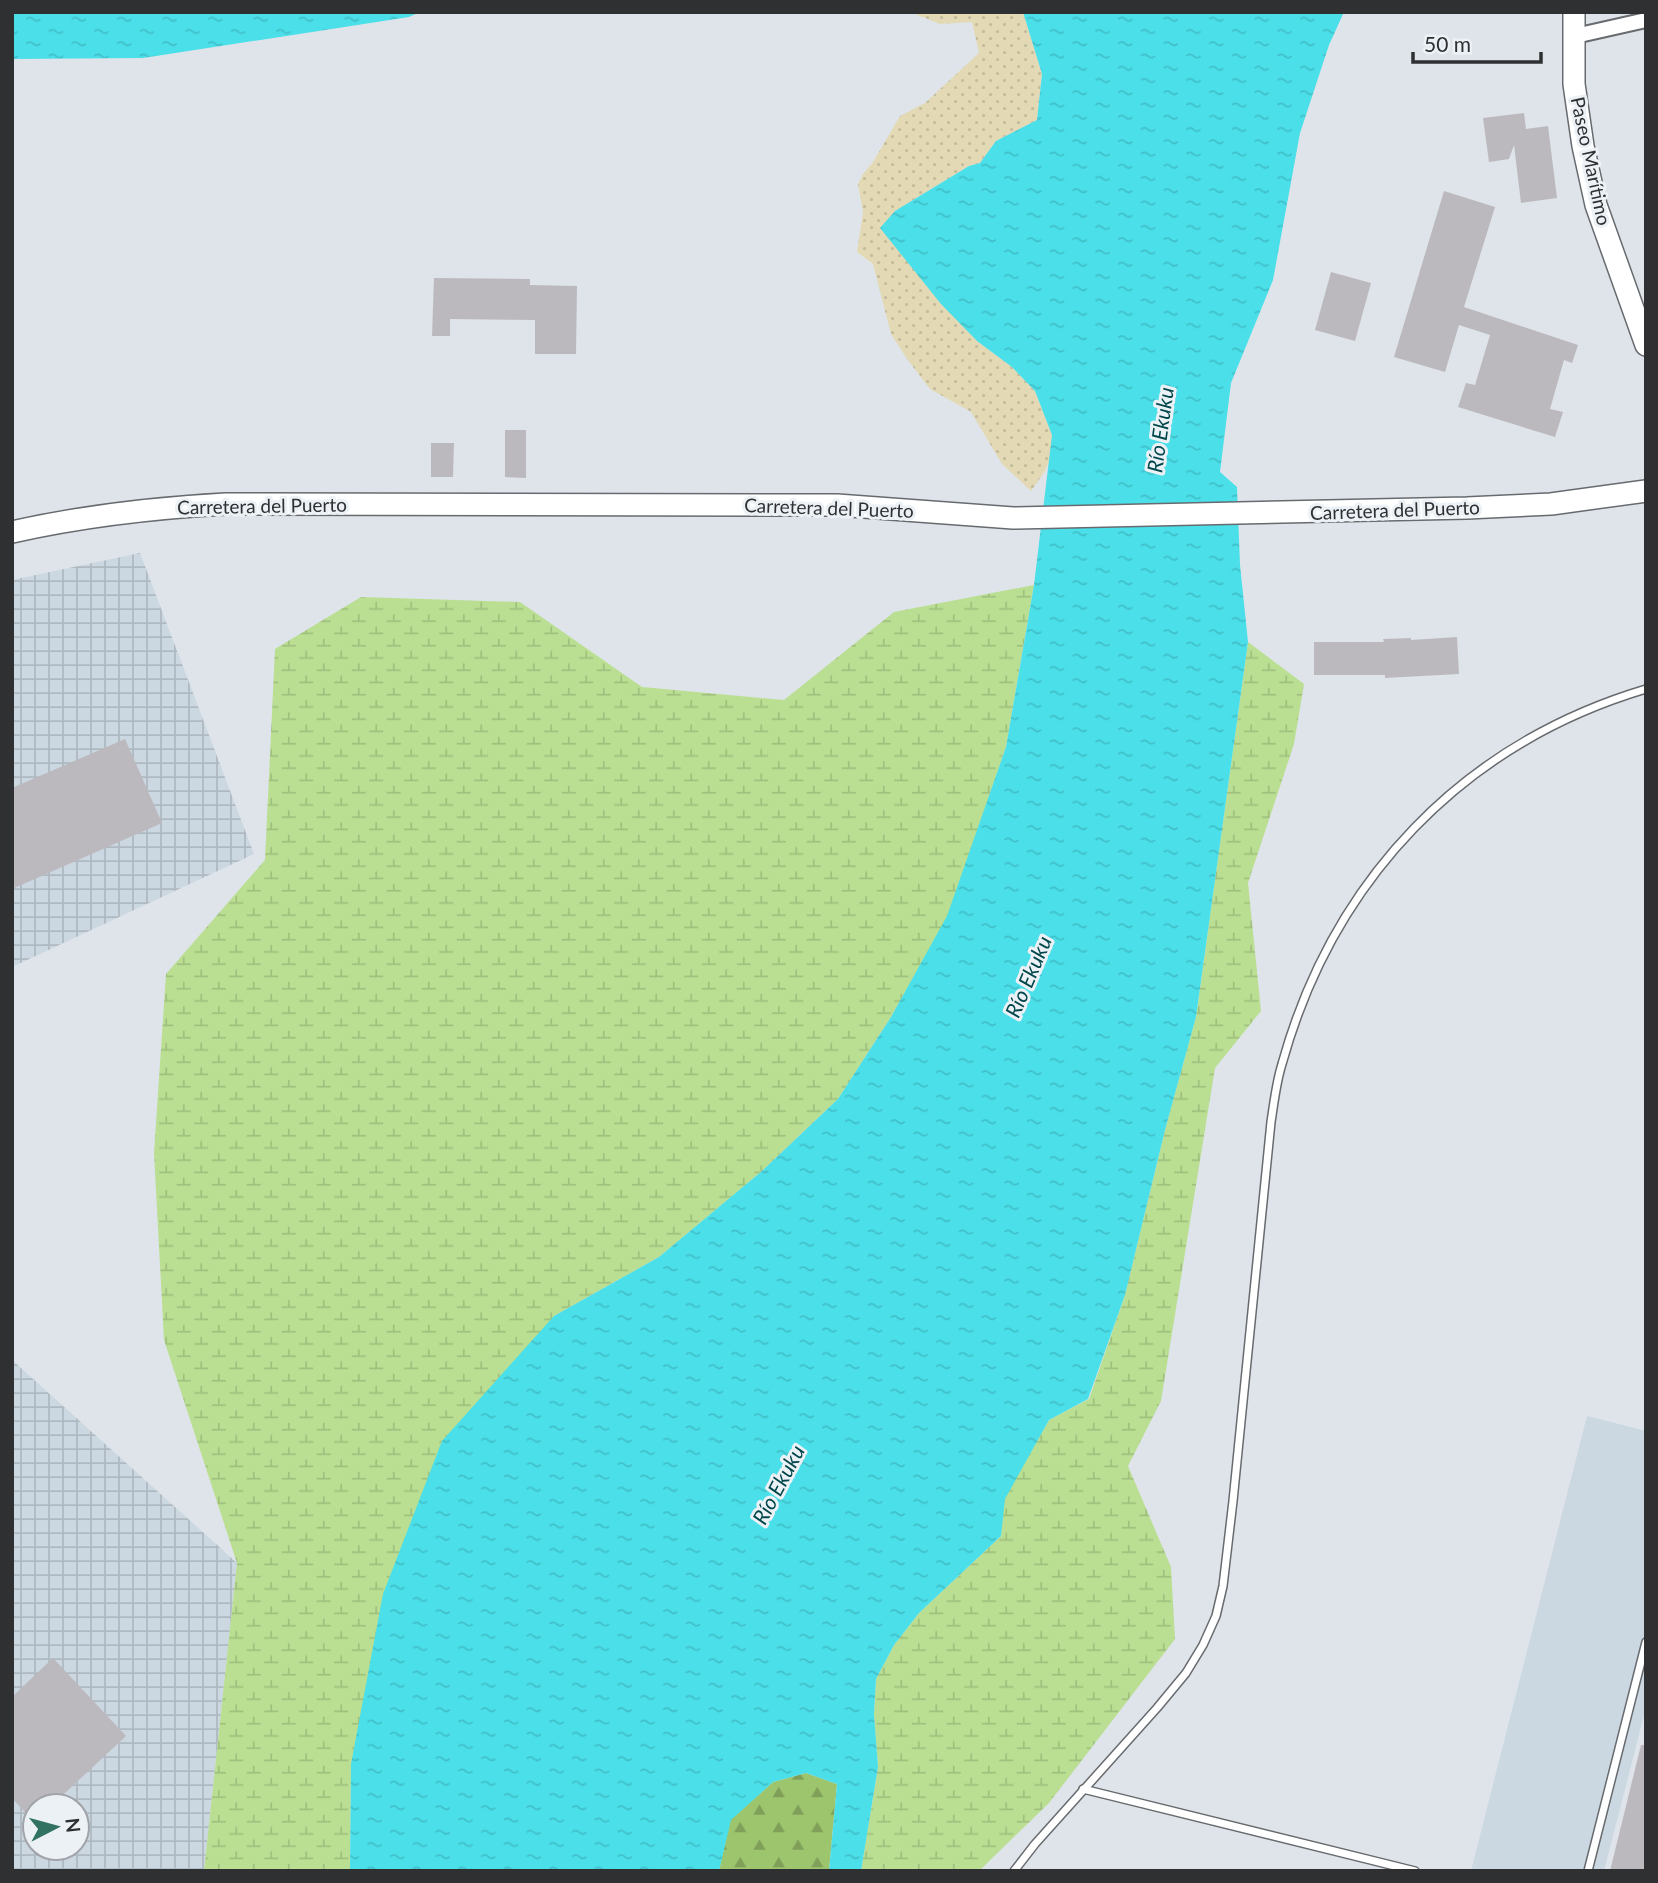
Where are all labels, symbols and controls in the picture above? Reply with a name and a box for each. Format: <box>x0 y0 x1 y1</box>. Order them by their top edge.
scale bar <box>1413 21 1541 65</box>
text: 50 m <box>1424 31 1471 56</box>
street label: Paseo Marítimo <box>1567 95 1616 227</box>
water label: Río Ekuku <box>1141 385 1178 474</box>
street label: Carretera del Puerto <box>177 493 347 518</box>
street label: Carretera del Puerto <box>744 493 914 522</box>
street label: Carretera del Puerto <box>1310 495 1480 524</box>
water label: Río Ekuku <box>999 932 1056 1021</box>
water label: Río Ekuku <box>746 1440 809 1528</box>
north arrow <box>21 1792 91 1862</box>
text: N <box>61 1817 86 1834</box>

